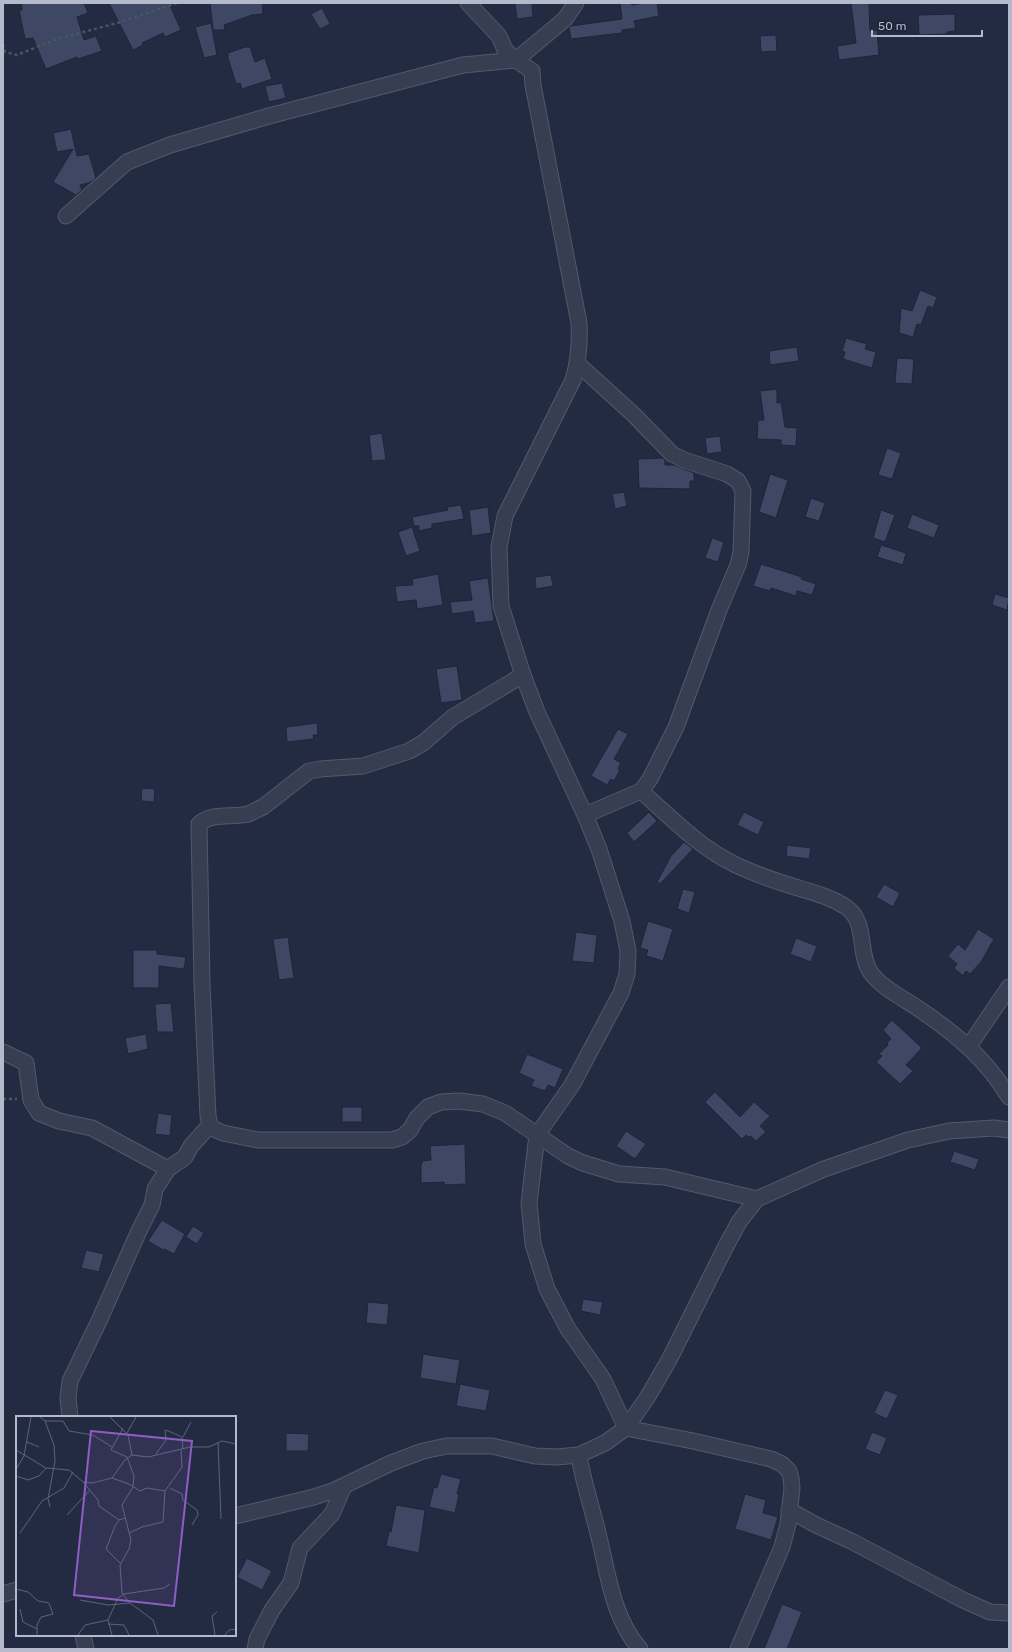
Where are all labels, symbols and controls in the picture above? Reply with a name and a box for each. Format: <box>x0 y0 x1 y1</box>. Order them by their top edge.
scale bar <box>872 12 982 38</box>
text: 50 m <box>878 19 906 33</box>
inset map <box>16 1416 236 1636</box>

